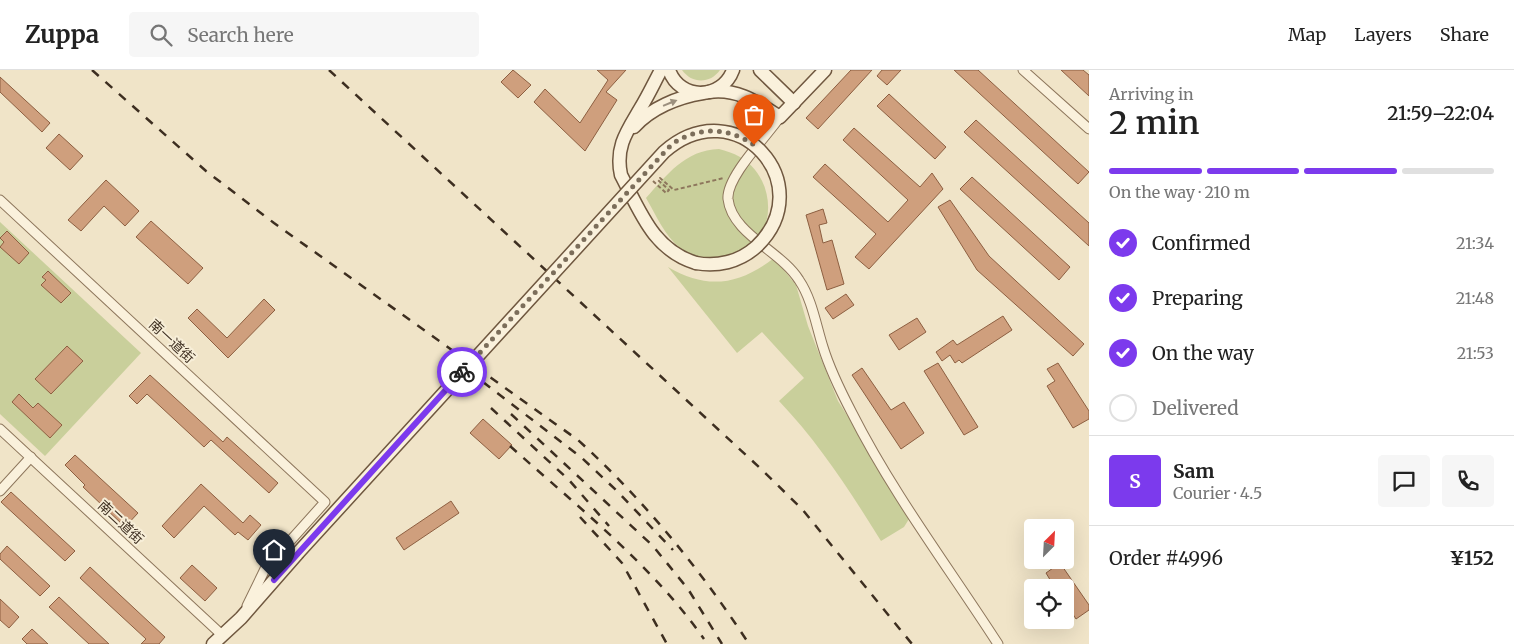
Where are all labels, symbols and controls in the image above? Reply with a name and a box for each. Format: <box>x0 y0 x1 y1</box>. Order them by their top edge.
search box <box>129 12 479 57</box>
text: Zuppa <box>25 19 99 50</box>
icon: search <box>147 21 175 49</box>
text: Search here <box>187 23 294 47</box>
text: Map <box>1288 23 1326 46</box>
text: Layers <box>1354 23 1412 46</box>
text: Share <box>1440 23 1489 46</box>
text: Arriving in <box>1109 84 1194 104</box>
pin <box>733 94 775 145</box>
one-way arrow <box>663 99 678 107</box>
icon: bag <box>740 101 768 129</box>
text: 21:59–22:04 <box>1387 101 1494 125</box>
text: 2 min <box>1109 103 1199 143</box>
text: On the way · 210 m <box>1109 182 1250 202</box>
icon: check <box>1109 229 1137 257</box>
text: Confirmed <box>1152 231 1250 255</box>
text: 21:34 <box>1456 233 1494 253</box>
icon: check <box>1109 284 1137 312</box>
text: Preparing <box>1152 286 1243 310</box>
text: 21:48 <box>1456 288 1494 308</box>
street label: 南一道街 <box>145 315 199 367</box>
icon: check <box>1109 339 1137 367</box>
text: On the way <box>1152 341 1254 365</box>
text: 21:53 <box>1457 343 1494 363</box>
courier <box>437 347 487 397</box>
icon: bike <box>448 358 476 386</box>
text: Delivered <box>1152 396 1239 420</box>
button: chat <box>1378 455 1430 507</box>
button: phone <box>1442 455 1494 507</box>
text: Sam <box>1173 459 1214 483</box>
text: S <box>1129 469 1141 493</box>
text: Courier · 4.5 <box>1173 483 1262 503</box>
street label: 南二道街 <box>94 496 148 548</box>
north arrow <box>1024 519 1074 569</box>
map controls <box>1024 519 1074 629</box>
pin <box>253 529 295 580</box>
icon: home <box>260 536 288 564</box>
text: Order #4996 <box>1109 546 1223 570</box>
text: ¥152 <box>1450 546 1494 570</box>
button: locate <box>1024 579 1074 629</box>

